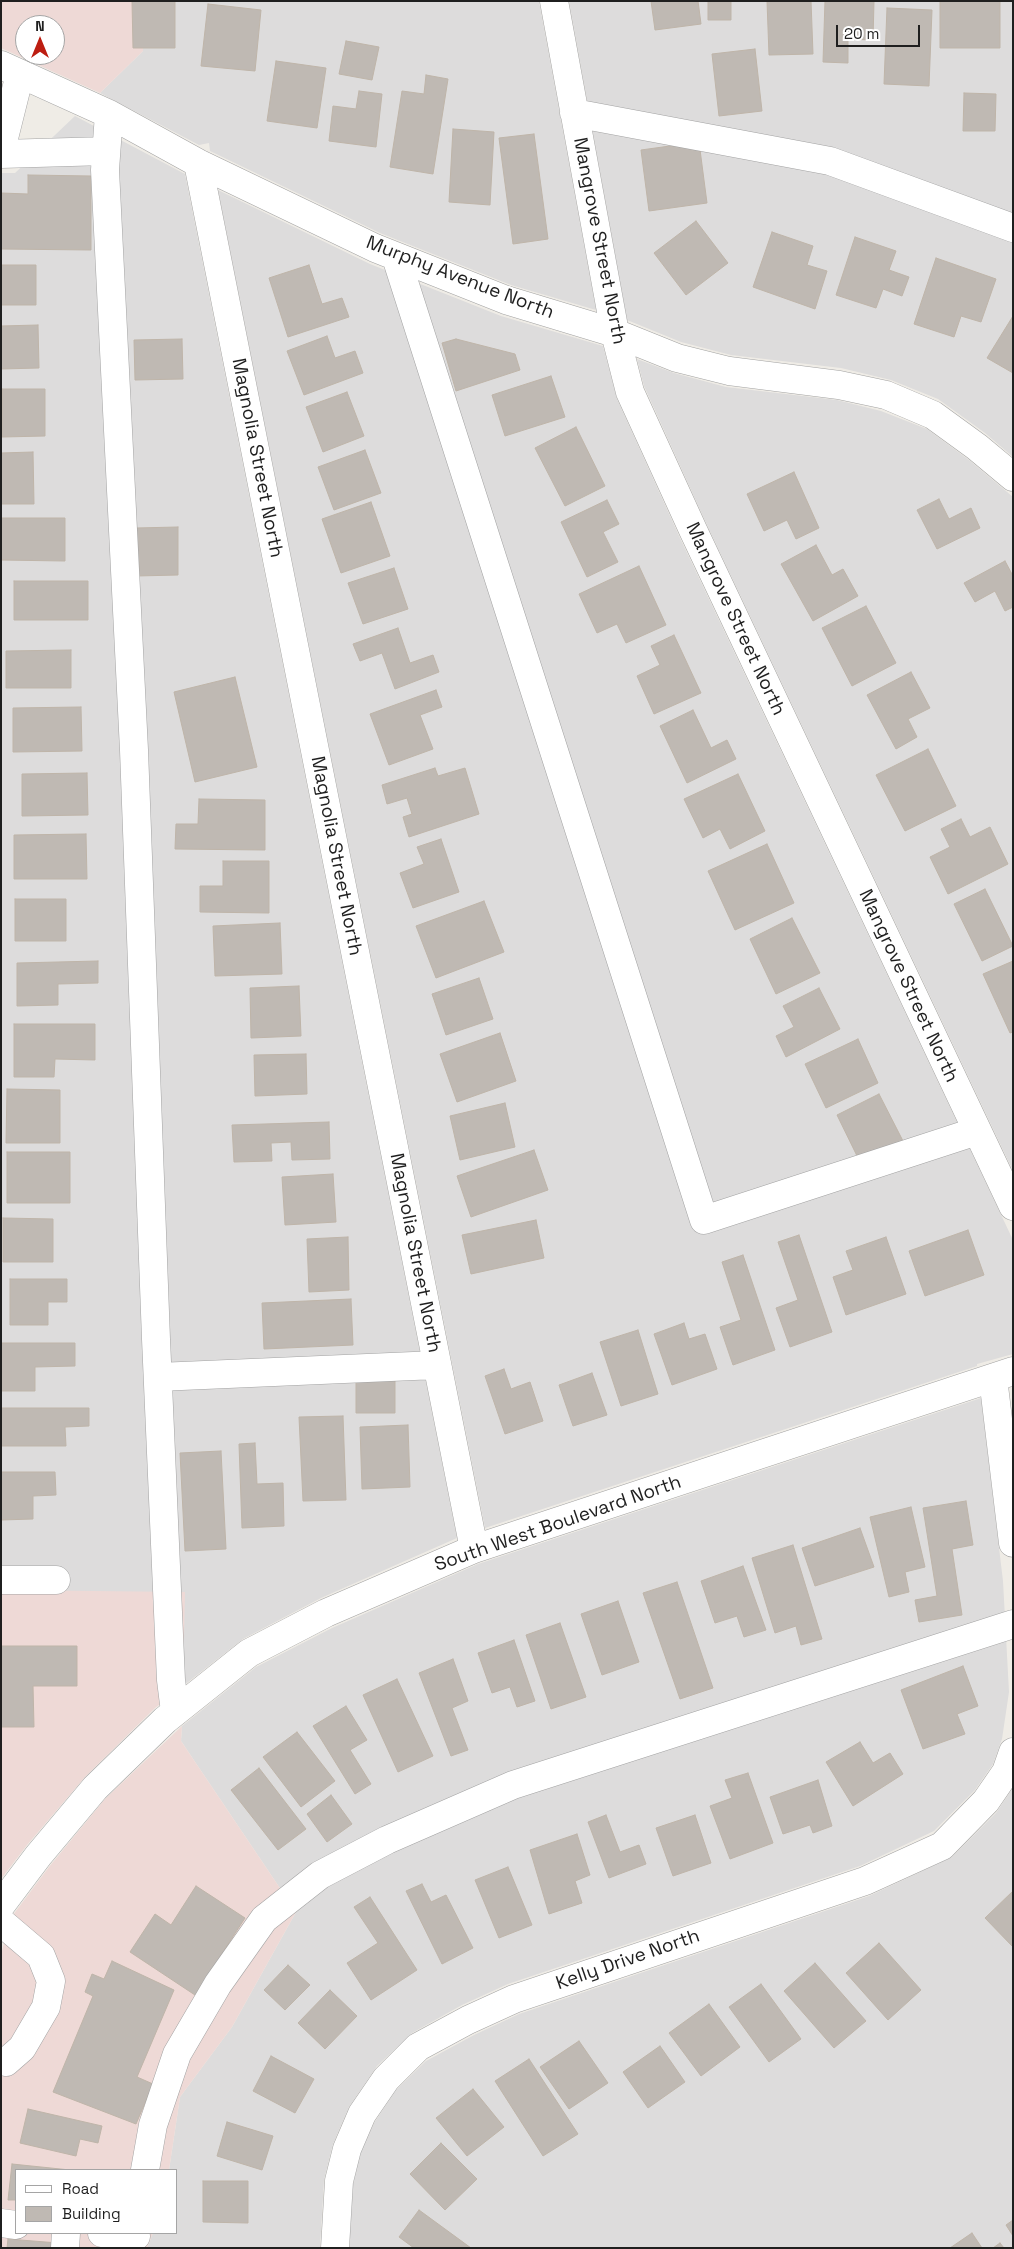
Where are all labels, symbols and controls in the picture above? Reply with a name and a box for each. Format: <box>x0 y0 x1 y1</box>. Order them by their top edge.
north arrow <box>15 15 65 65</box>
scale bar <box>839 15 923 47</box>
text: N <box>35 17 45 35</box>
text: 20 m <box>844 24 879 43</box>
street label: Mangrove Street North <box>568 136 630 346</box>
street label: Murphy Avenue North <box>363 232 557 324</box>
street label: Magnolia Street North <box>226 356 288 560</box>
street label: Mangrove Street North <box>680 519 790 719</box>
street label: Magnolia Street North <box>305 754 367 958</box>
street label: Mangrove Street North <box>853 886 963 1086</box>
street label: Magnolia Street North <box>384 1151 446 1355</box>
street label: South West Boulevard North <box>432 1471 684 1577</box>
street label: Kelly Drive North <box>553 1925 703 1995</box>
legend <box>15 2169 178 2234</box>
text: Road <box>62 2179 99 2198</box>
text: Building <box>62 2204 121 2223</box>

